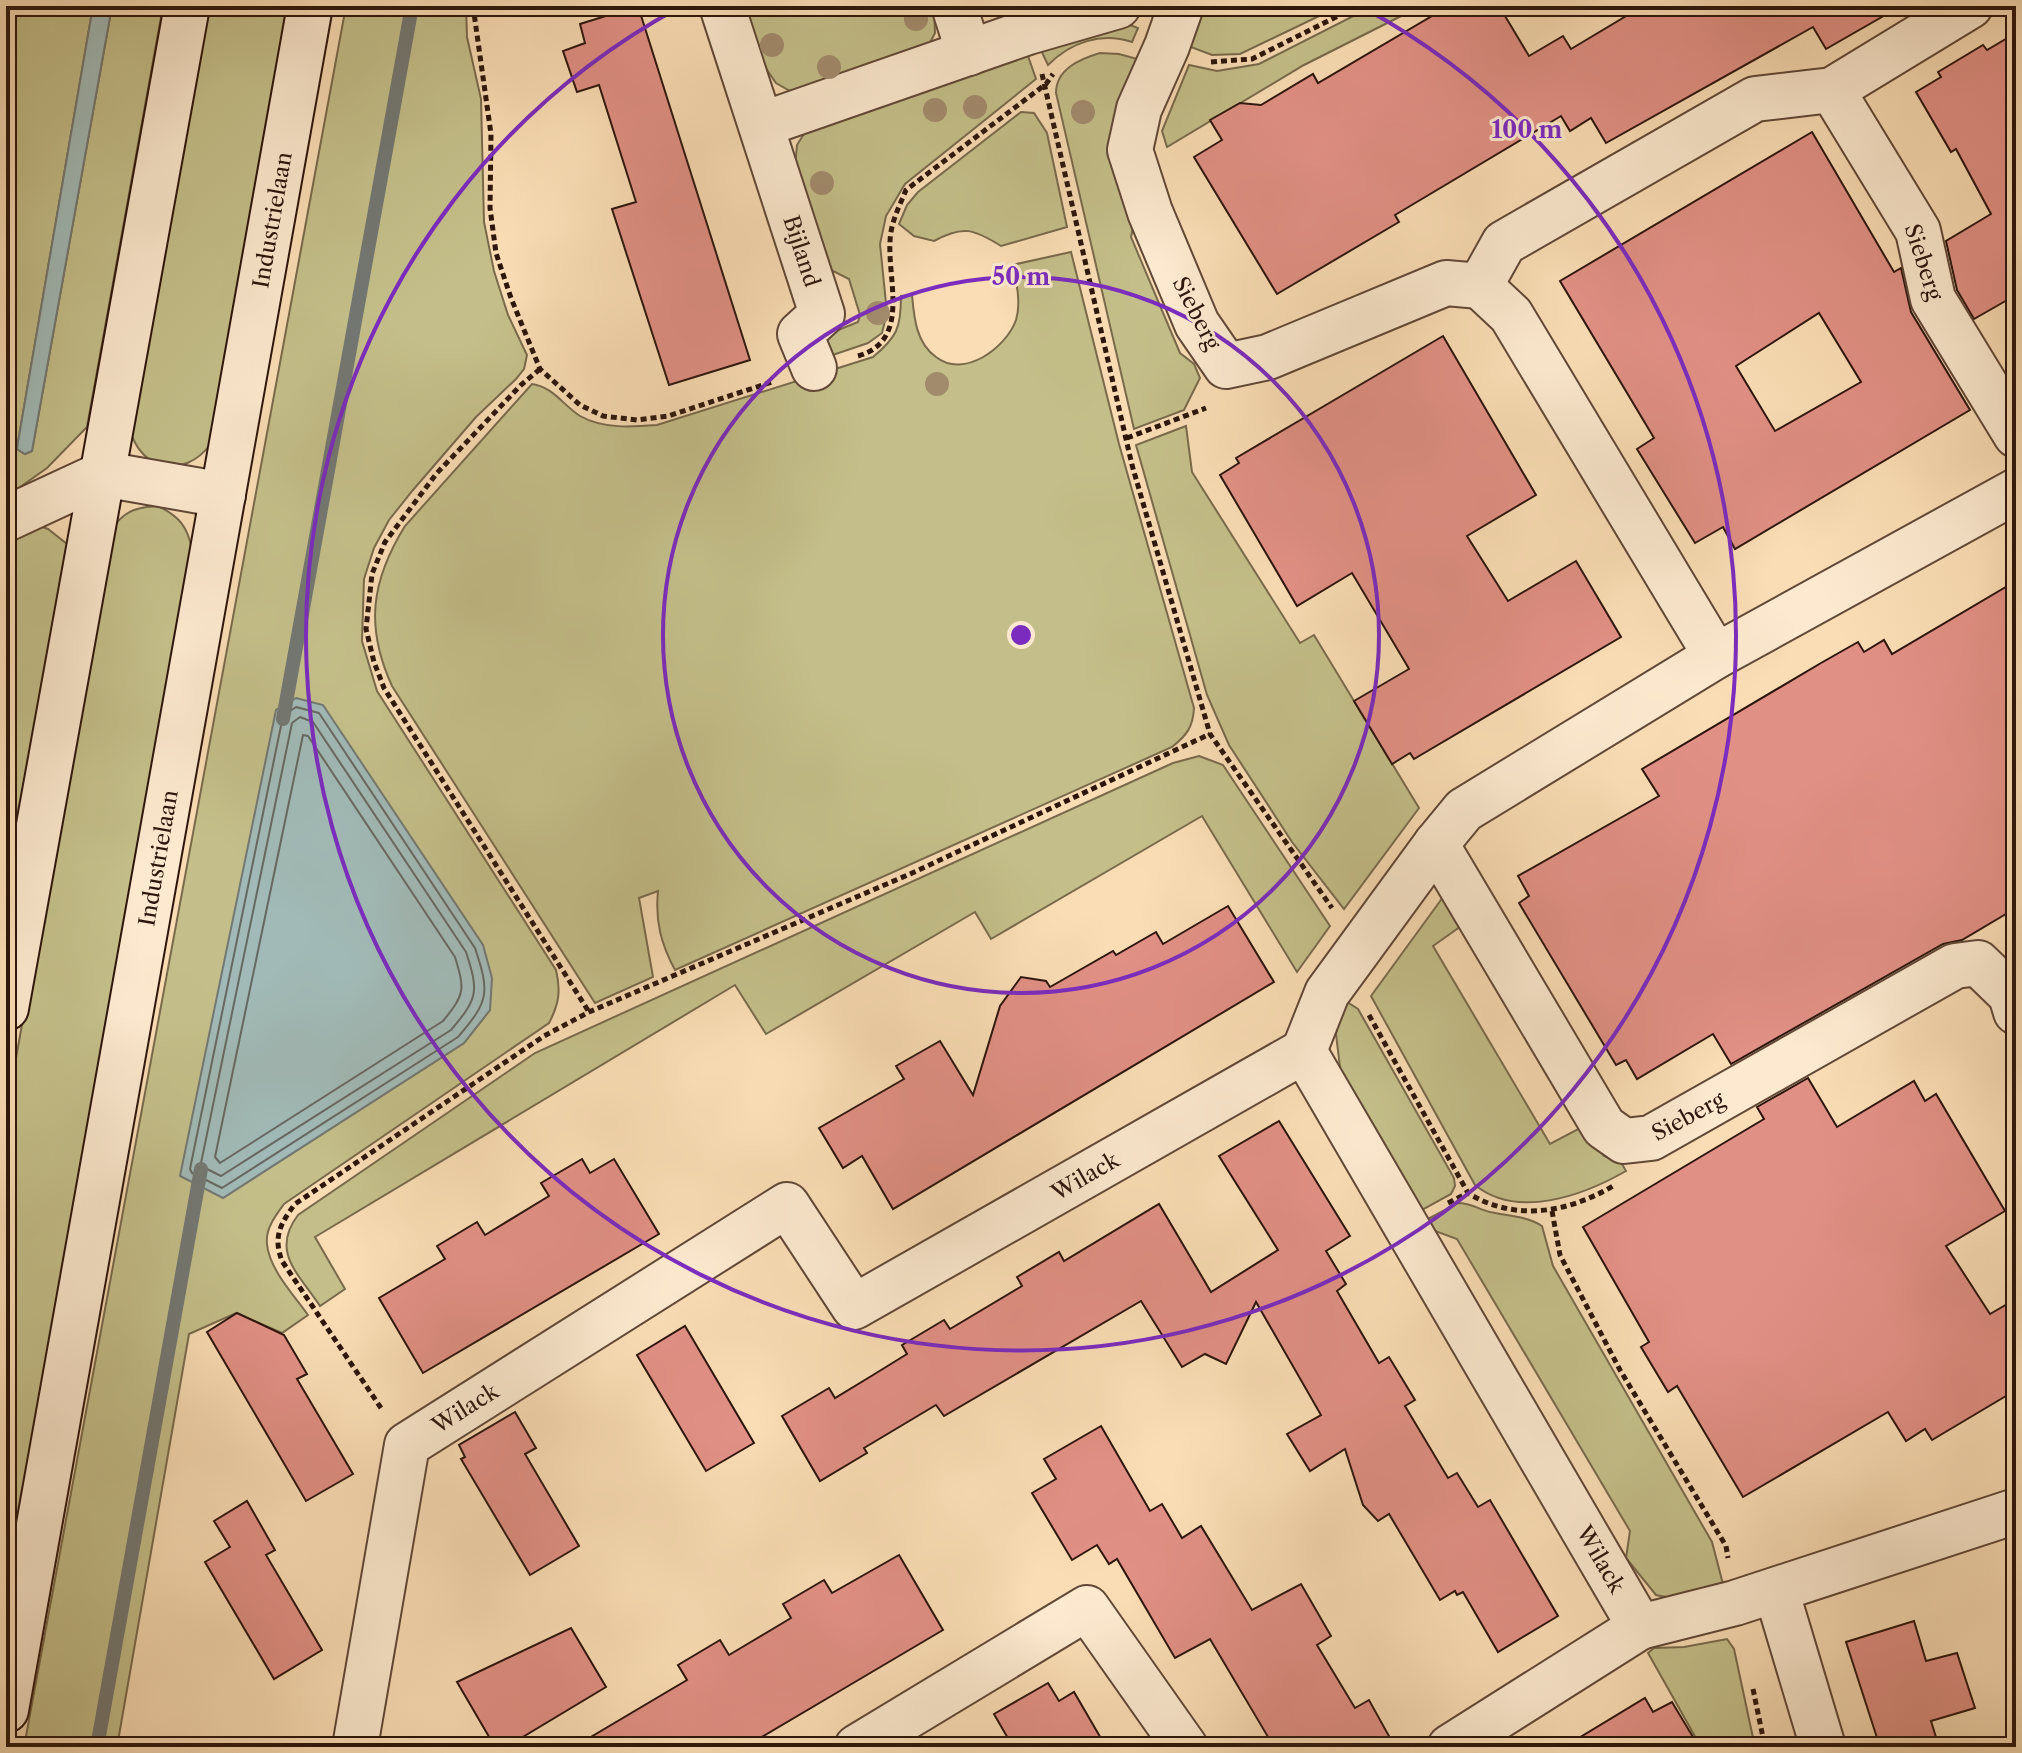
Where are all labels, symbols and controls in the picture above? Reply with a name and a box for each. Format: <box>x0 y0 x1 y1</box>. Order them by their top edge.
text: 100 m <box>1491 115 1563 144</box>
street label: Industrielaan <box>247 150 298 290</box>
street label: Bijland <box>777 212 826 290</box>
street label: Sieberg <box>1899 221 1949 304</box>
text: 50 m <box>992 262 1050 291</box>
street label: Sieberg <box>1167 272 1227 355</box>
centre of rings <box>1007 621 1035 649</box>
street label: Industrielaan <box>133 788 184 928</box>
street label: Sieberg <box>1647 1086 1730 1147</box>
street label: Wilack <box>1046 1146 1125 1207</box>
street label: Wilack <box>426 1377 505 1440</box>
street label: Wilack <box>1570 1520 1631 1599</box>

